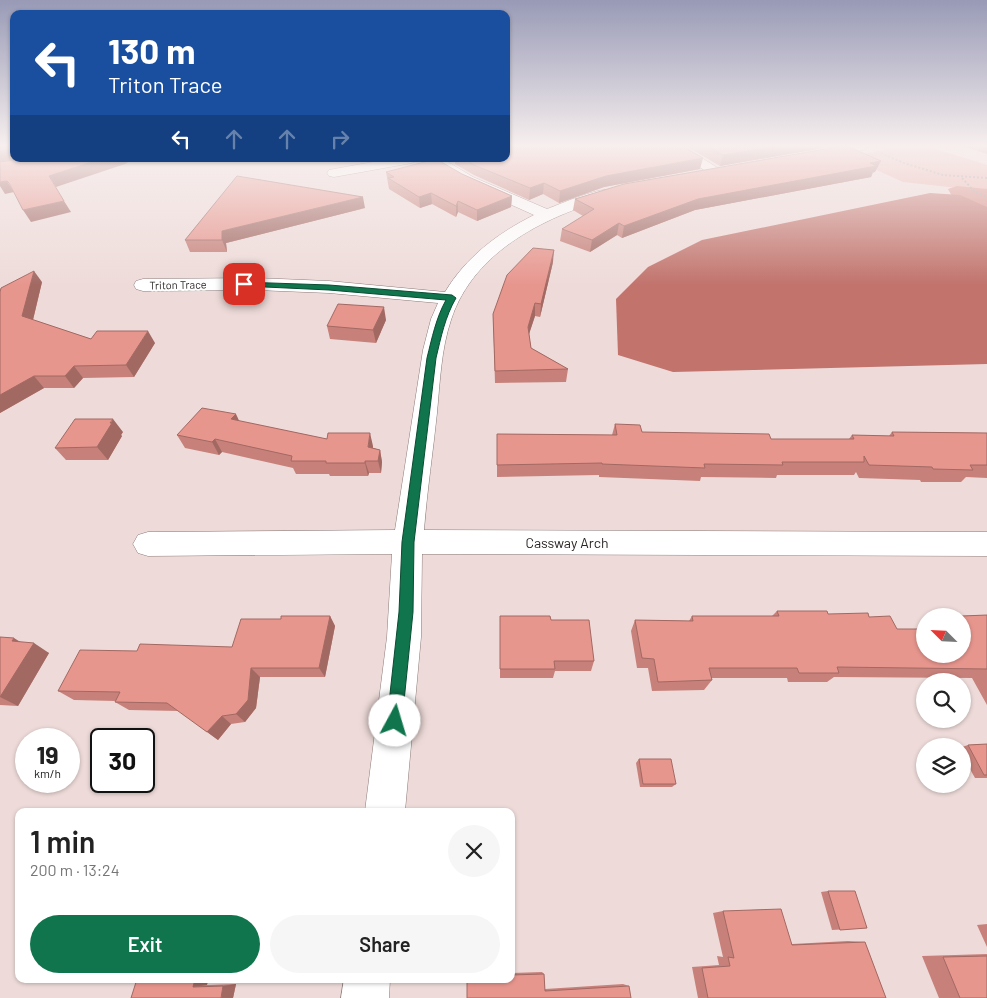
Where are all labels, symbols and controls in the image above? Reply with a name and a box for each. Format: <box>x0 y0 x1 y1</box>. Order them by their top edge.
text: 130 m <box>108 29 195 71</box>
icon: left <box>25 30 90 95</box>
text: Triton Trace <box>108 71 223 97</box>
icon: left <box>167 125 195 153</box>
icon: ahead <box>220 125 248 153</box>
icon: ahead <box>273 125 301 153</box>
icon: right <box>326 125 354 153</box>
pin <box>223 263 265 305</box>
icon: arrive <box>230 270 258 298</box>
street label: Triton Trace <box>149 277 207 291</box>
street label: Cassway Arch <box>526 534 609 551</box>
north arrow <box>916 608 971 662</box>
map controls <box>916 608 971 793</box>
button: search <box>916 673 971 728</box>
position arrow <box>368 694 420 746</box>
speed limit sign: 30 <box>90 728 155 793</box>
button: layers <box>916 738 971 793</box>
text: 19 <box>36 739 59 769</box>
text: km/h <box>34 766 61 780</box>
text: 1 min <box>30 823 95 859</box>
button: close <box>448 825 500 877</box>
text: 200 m · 13:24 <box>30 860 120 879</box>
button: Exit <box>30 915 260 973</box>
button: Share <box>270 915 500 973</box>

